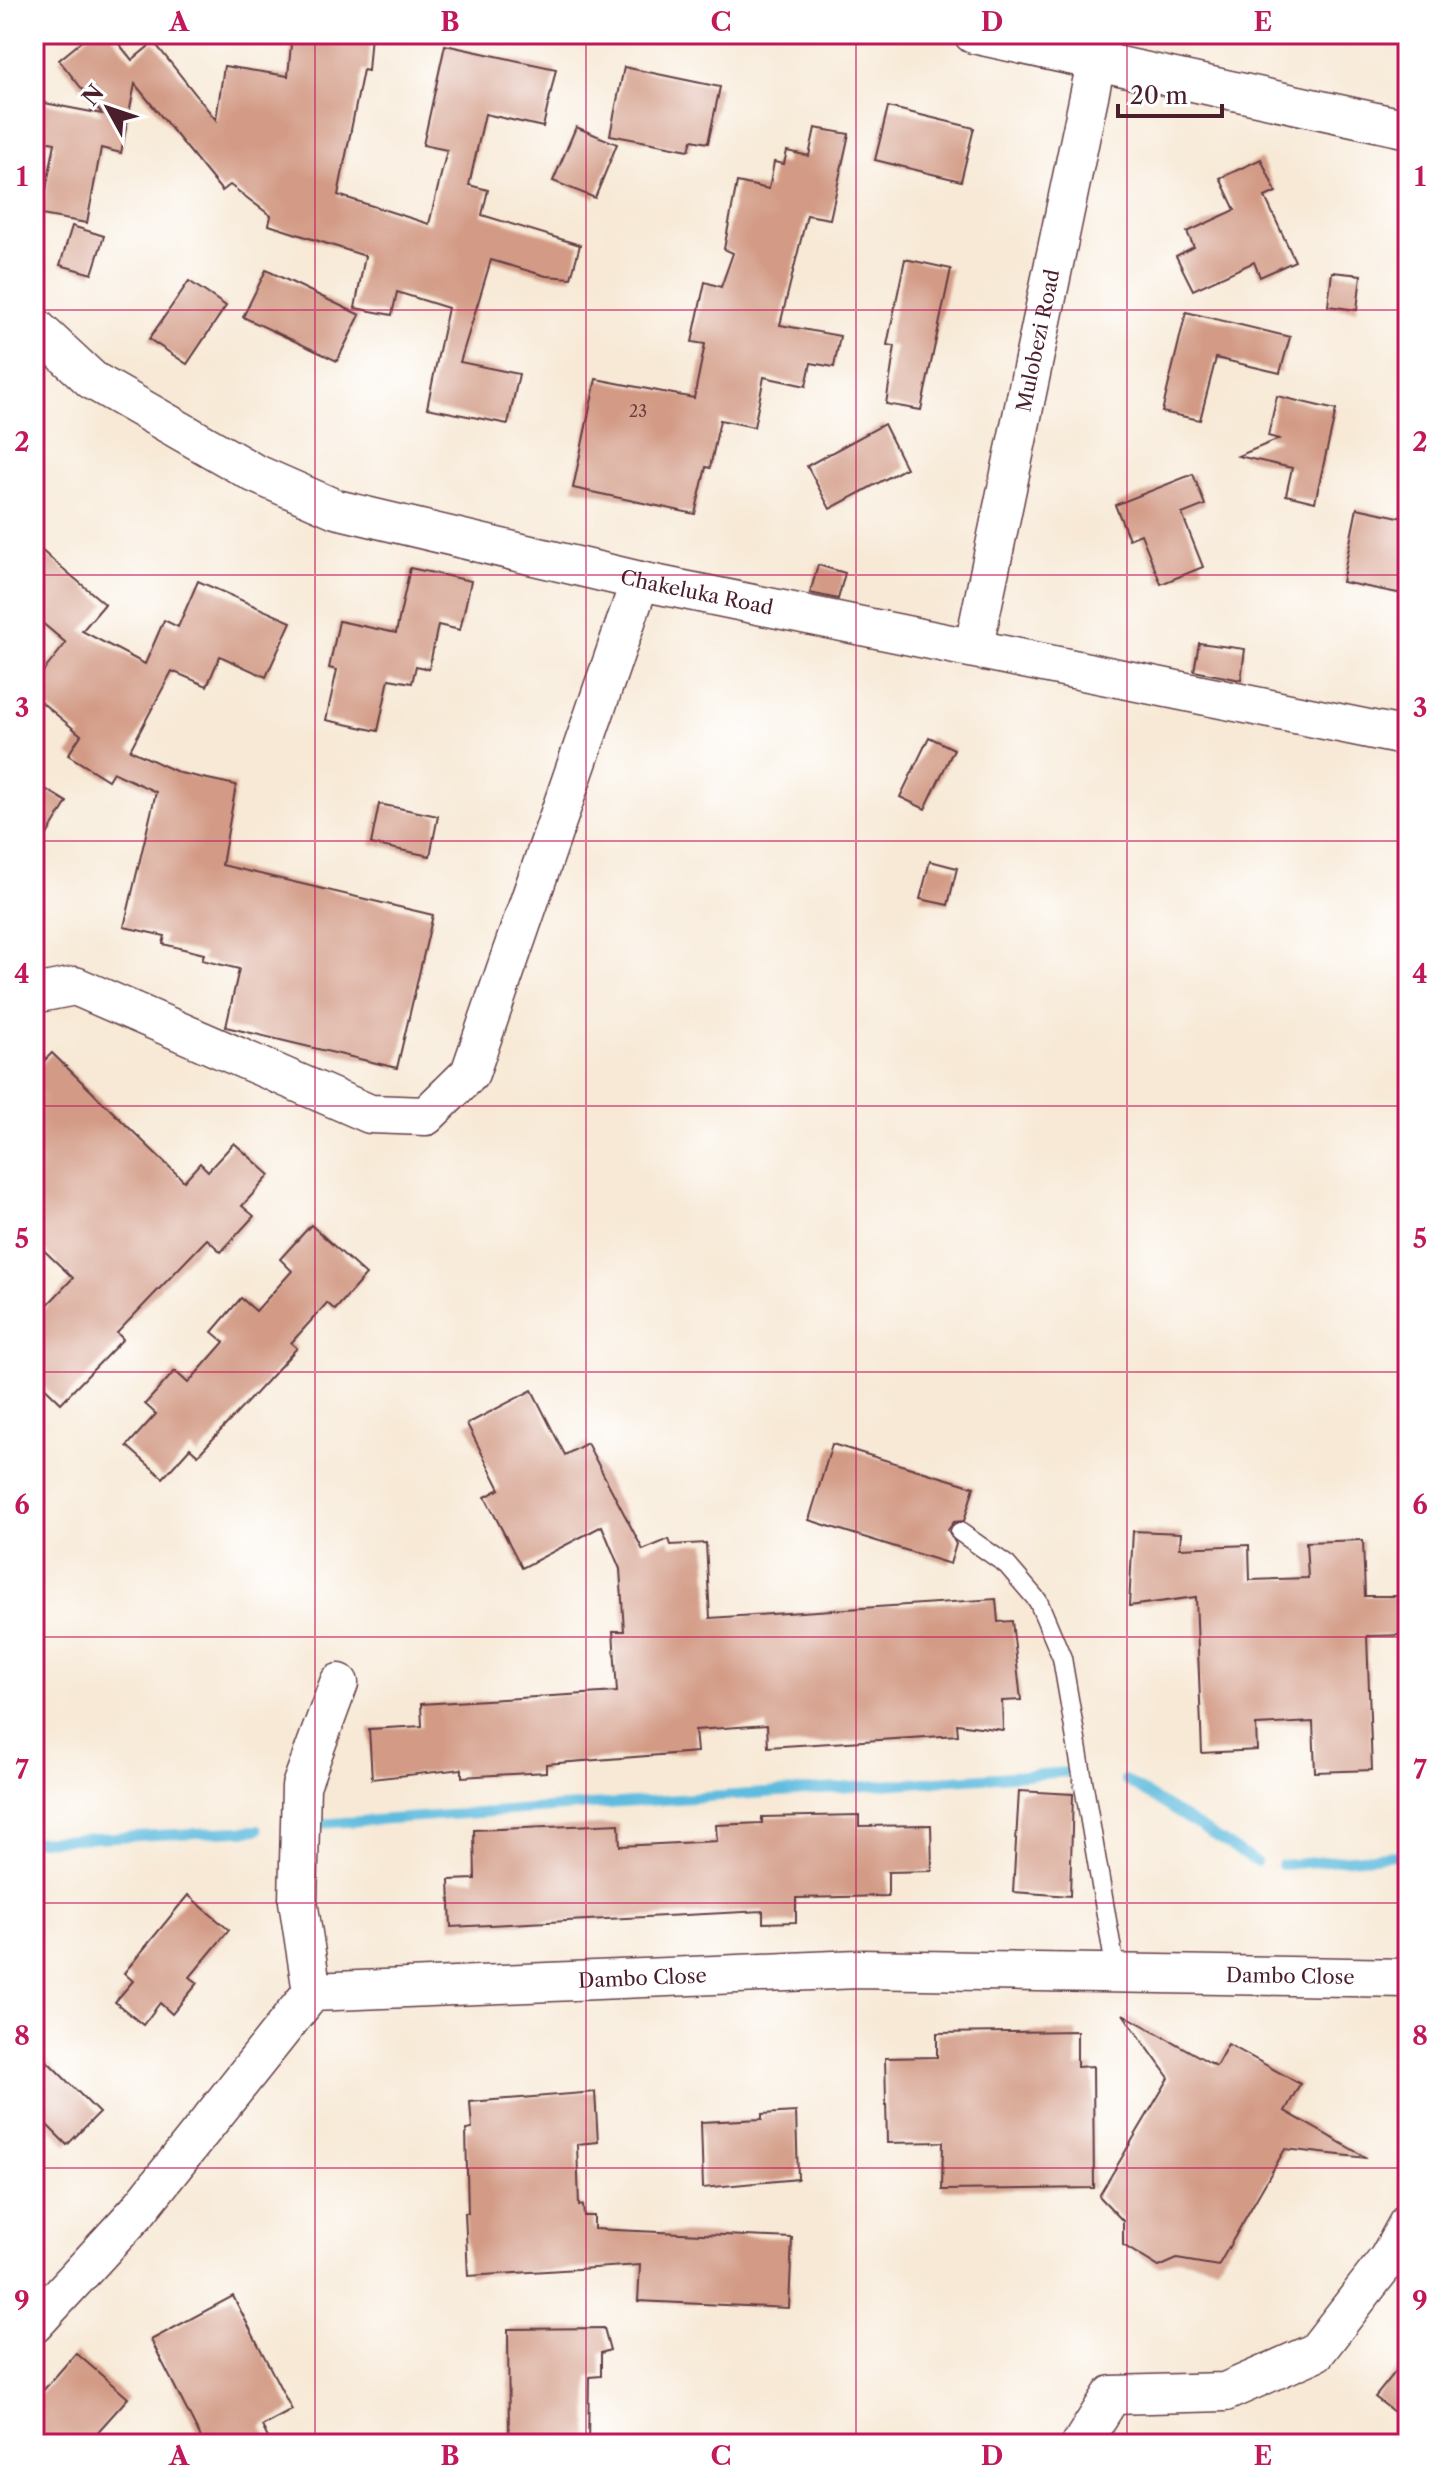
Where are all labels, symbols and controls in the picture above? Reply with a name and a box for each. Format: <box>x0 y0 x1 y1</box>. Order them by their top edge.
text: A <box>168 6 190 38</box>
text: B <box>440 6 460 38</box>
text: C <box>711 6 731 38</box>
text: D <box>981 6 1003 38</box>
text: E <box>1254 6 1272 38</box>
north arrow <box>68 68 148 148</box>
scale bar <box>1118 68 1222 118</box>
text: N <box>77 79 110 111</box>
text: 20 m <box>1130 81 1188 110</box>
text: 1 <box>16 161 28 193</box>
text: 1 <box>1414 161 1426 193</box>
street label: Mulobezi Road <box>1011 267 1064 414</box>
house number: 23 <box>629 401 647 421</box>
text: 2 <box>14 426 30 458</box>
text: 2 <box>1412 426 1428 458</box>
street label: Chakeluka Road <box>618 565 775 620</box>
text: 3 <box>15 692 29 724</box>
text: 3 <box>1413 692 1427 724</box>
text: 4 <box>14 958 30 990</box>
text: 4 <box>1412 958 1428 990</box>
text: 5 <box>15 1223 29 1255</box>
text: 5 <box>1413 1223 1427 1255</box>
text: 6 <box>14 1489 30 1521</box>
text: 6 <box>1412 1489 1428 1521</box>
text: 7 <box>15 1754 29 1786</box>
text: 7 <box>1413 1754 1427 1786</box>
street label: Dambo Close <box>578 1963 707 1993</box>
street label: Dambo Close <box>1226 1963 1355 1989</box>
text: 8 <box>14 2020 30 2052</box>
text: 8 <box>1412 2020 1428 2052</box>
text: 9 <box>14 2285 30 2317</box>
text: 9 <box>1412 2285 1428 2317</box>
text: A <box>168 2440 190 2472</box>
text: B <box>440 2440 460 2472</box>
text: C <box>711 2440 731 2472</box>
text: D <box>981 2440 1003 2472</box>
text: E <box>1254 2440 1272 2472</box>

